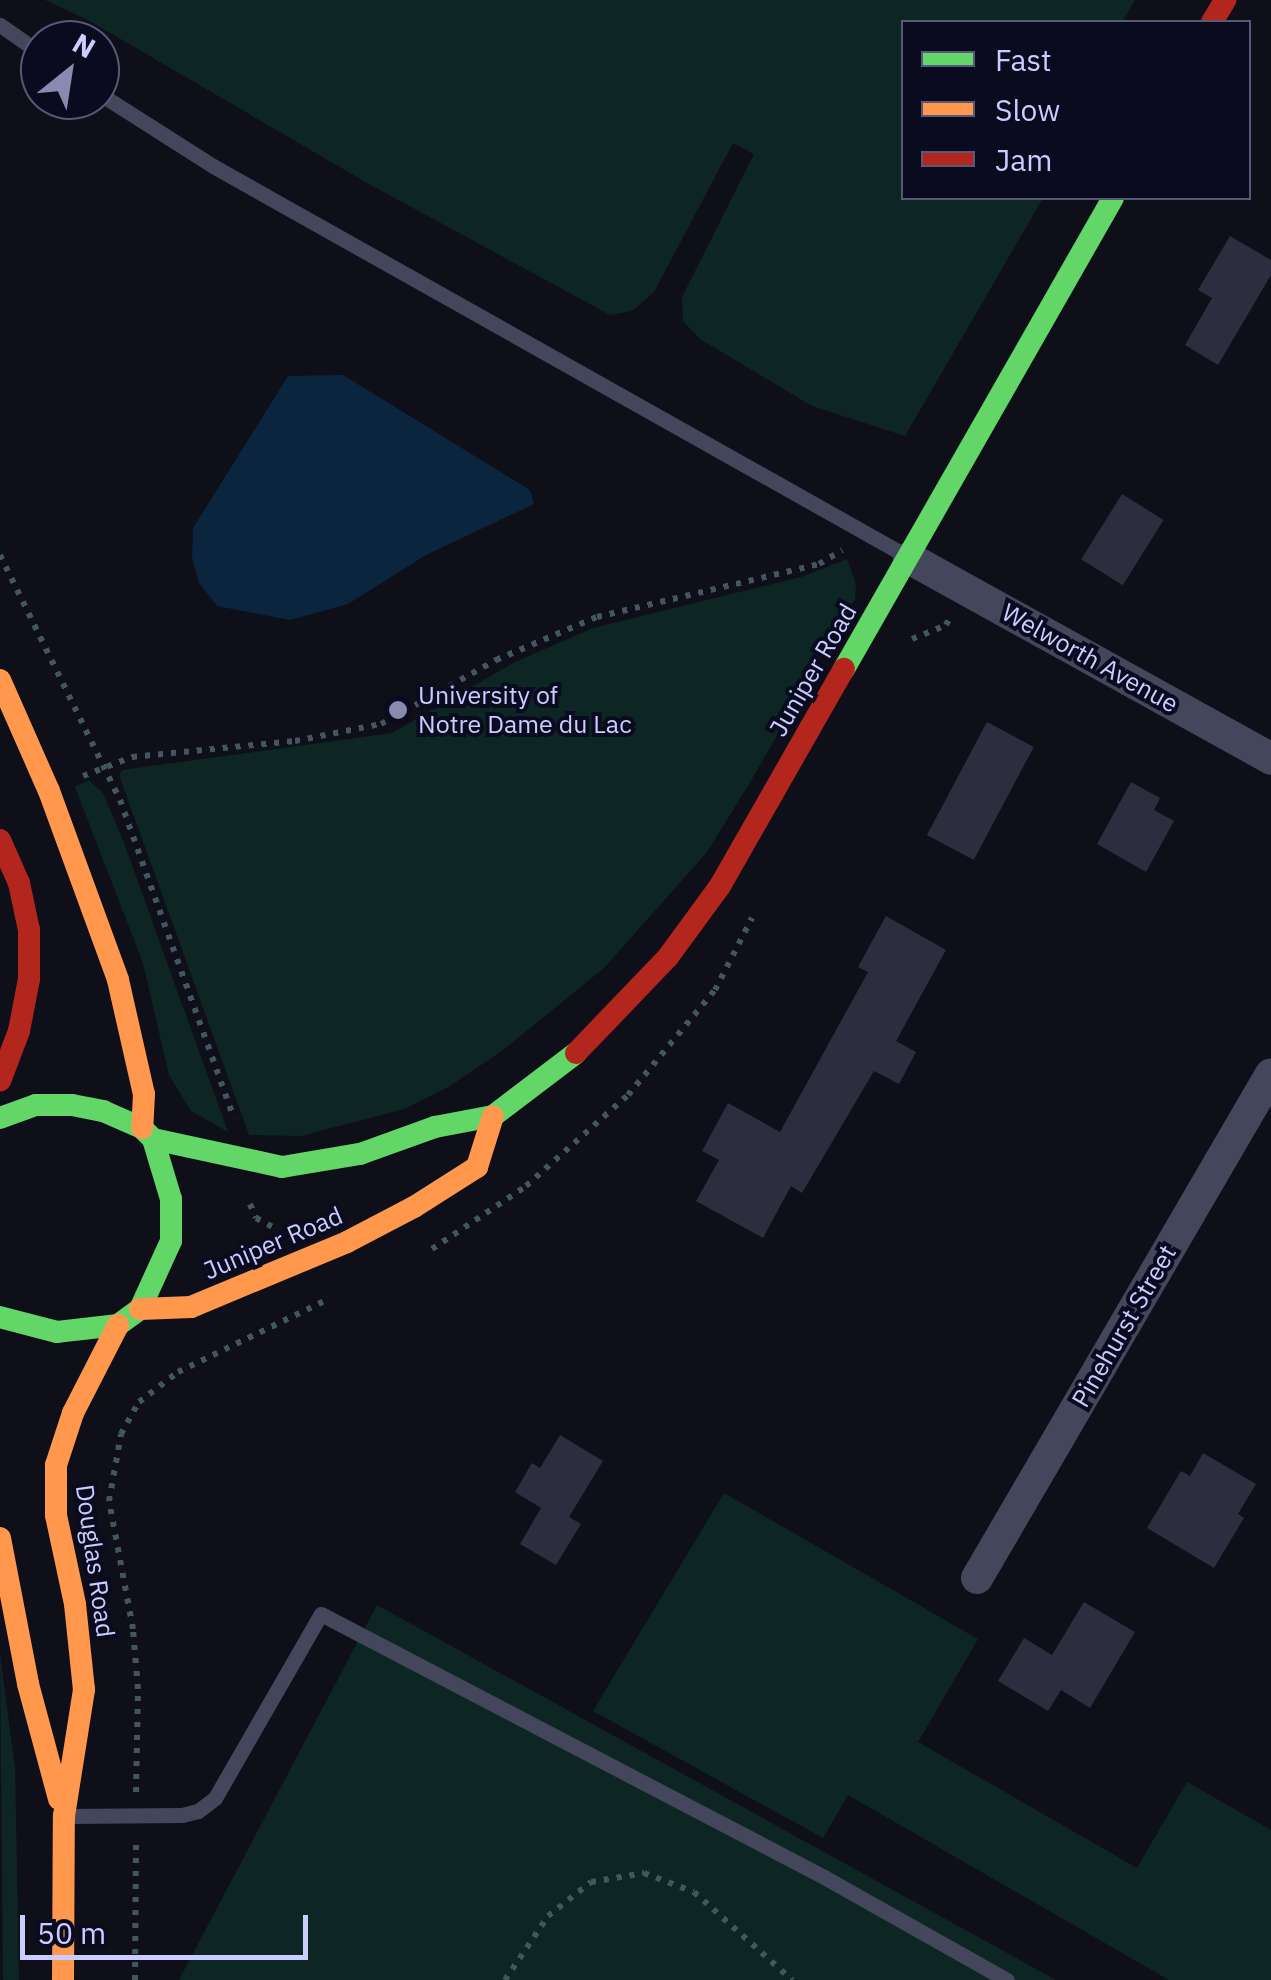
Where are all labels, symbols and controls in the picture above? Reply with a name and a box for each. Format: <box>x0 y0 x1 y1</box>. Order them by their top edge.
north arrow <box>20 20 120 120</box>
legend <box>901 20 1251 200</box>
text: N <box>66 24 102 66</box>
text: Fast <box>995 40 1052 79</box>
text: Slow <box>995 90 1060 129</box>
text: Jam <box>995 140 1053 179</box>
street label: Welworth Avenue <box>997 597 1183 719</box>
street label: Juniper Road <box>763 598 863 742</box>
place label: University of Notre Dame du Lac <box>418 681 632 740</box>
marker: University of Notre Dame du Lac <box>387 699 409 721</box>
street label: Juniper Road <box>199 1200 347 1286</box>
street label: Pinehurst Street <box>1065 1240 1183 1412</box>
street label: Douglas Road <box>69 1483 121 1639</box>
scale bar <box>25 1895 312 1957</box>
text: 50 m <box>37 1913 106 1952</box>

